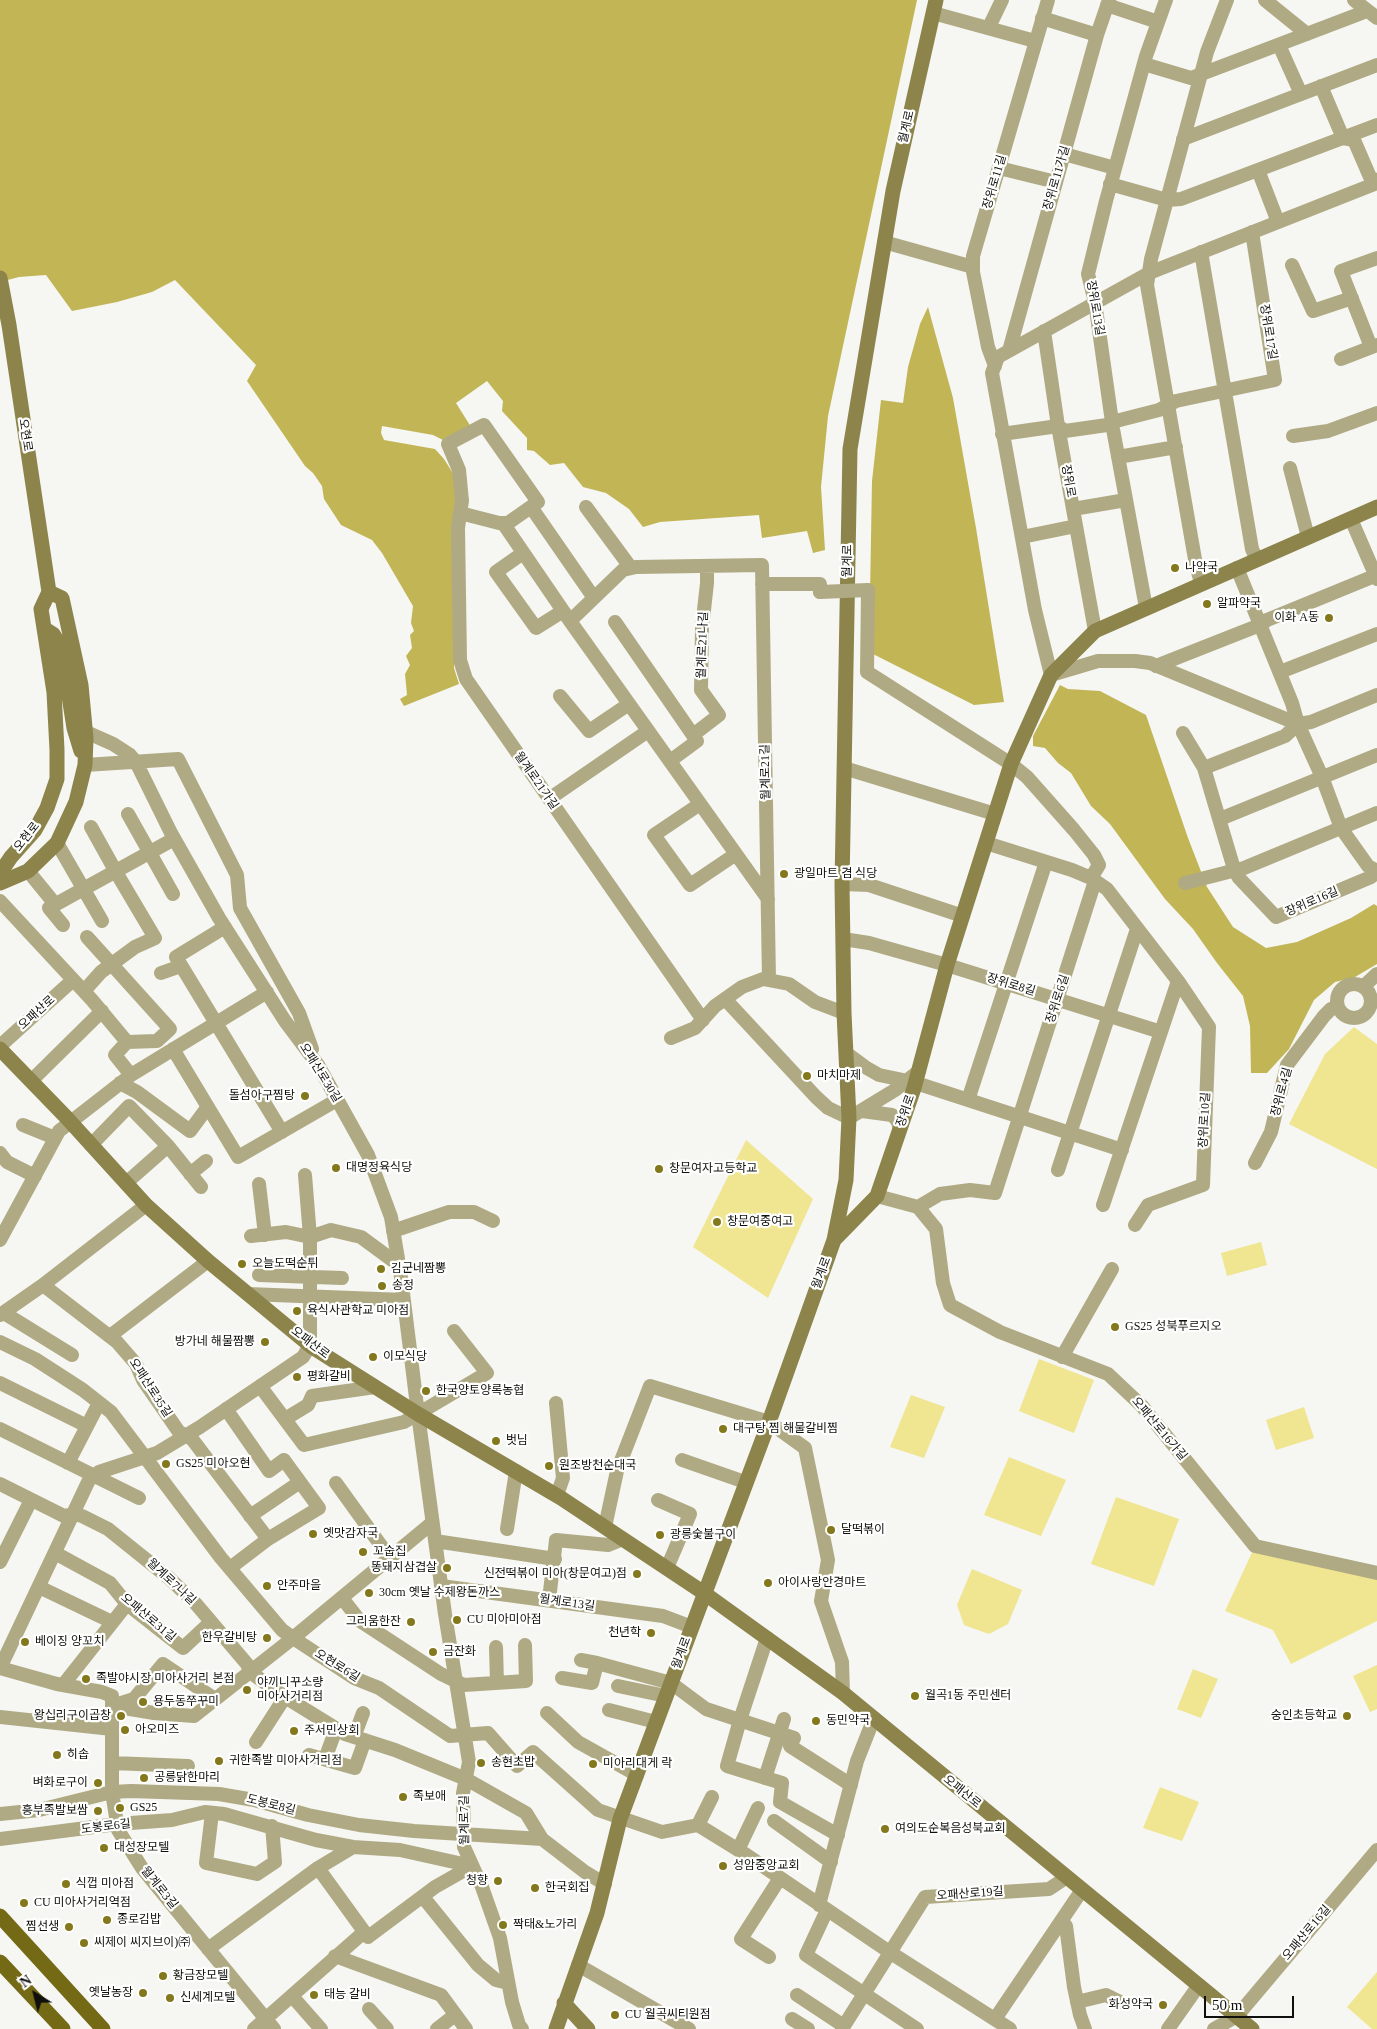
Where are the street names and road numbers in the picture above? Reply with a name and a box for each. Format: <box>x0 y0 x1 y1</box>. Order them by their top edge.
street label: 월계로 <box>896 109 918 145</box>
street label: 장위로11가길 <box>1041 144 1073 212</box>
street label: 장위로11길 <box>980 153 1010 211</box>
street label: 장위로13길 <box>1083 279 1107 337</box>
street label: 장위로17길 <box>1256 303 1280 361</box>
street label: 오현로 <box>15 418 35 452</box>
street label: 장위로 <box>1058 463 1078 499</box>
street label: 월계로 <box>841 544 855 578</box>
street label: 월계로21나길 <box>695 611 711 679</box>
street label: 월계로21길 <box>758 744 774 800</box>
street label: 월계로21가길 <box>511 749 561 813</box>
street label: 오현로 <box>11 820 43 854</box>
street label: 장위로16길 <box>1283 884 1341 920</box>
street label: 장위로8길 <box>985 971 1037 999</box>
street label: 장위로6길 <box>1043 973 1073 1025</box>
street label: 오패산로 <box>16 993 58 1033</box>
street label: 오패산로30길 <box>296 1041 344 1105</box>
street label: 장위로4길 <box>1269 1066 1295 1118</box>
street label: 장위로10길 <box>1196 1092 1214 1148</box>
street label: 장위로 <box>894 1093 918 1129</box>
street label: 월계로 <box>810 1255 834 1291</box>
street label: 오패산로 <box>288 1324 332 1362</box>
street label: 오패산로35길 <box>126 1356 174 1420</box>
street label: 오패산로16가길 <box>1128 1394 1190 1464</box>
street label: 월계로7나길 <box>144 1556 198 1608</box>
street label: 오패산로31길 <box>118 1591 178 1645</box>
street label: 월계로13길 <box>538 1592 596 1614</box>
street label: 월계로 <box>670 1635 694 1671</box>
street label: 오현로6길 <box>312 1647 362 1685</box>
street label: 오패산로 <box>940 1773 984 1811</box>
street label: 도봉로8길 <box>245 1792 297 1818</box>
street label: 월계로7길 <box>457 1795 473 1845</box>
street label: 도봉로6길 <box>80 1817 132 1837</box>
street label: 월계로3길 <box>138 1864 180 1912</box>
street label: 오패산로19길 <box>936 1884 1004 1904</box>
street label: 오패산로16길 <box>1280 1903 1334 1963</box>

